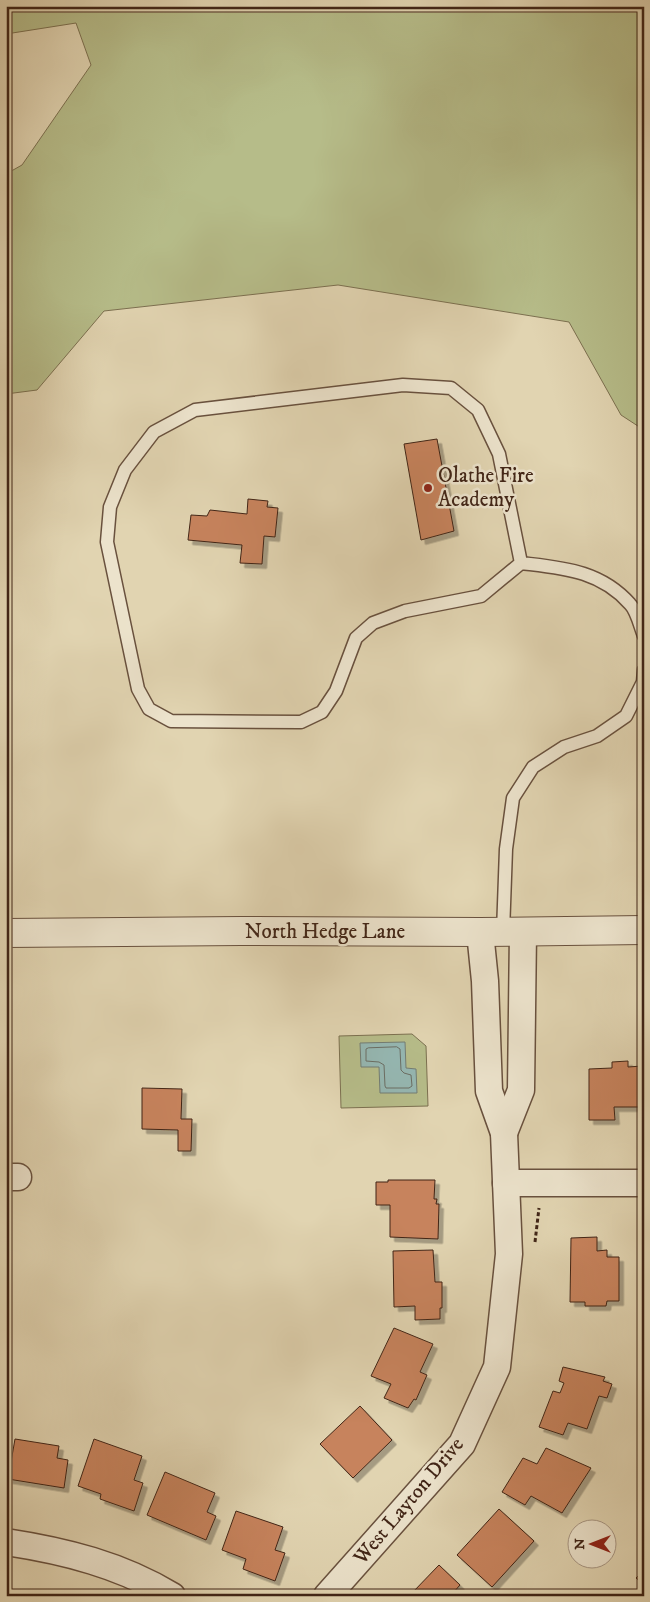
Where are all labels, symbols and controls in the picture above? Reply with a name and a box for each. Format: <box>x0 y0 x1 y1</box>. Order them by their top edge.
place label: Olathe Fire Academy <box>438 463 534 513</box>
marker: Olathe Fire Academy <box>422 482 434 494</box>
street label: North Hedge Lane <box>245 919 406 945</box>
street label: West Layton Drive <box>348 1432 470 1571</box>
north arrow <box>568 1520 618 1570</box>
text: N <box>571 1538 589 1550</box>

